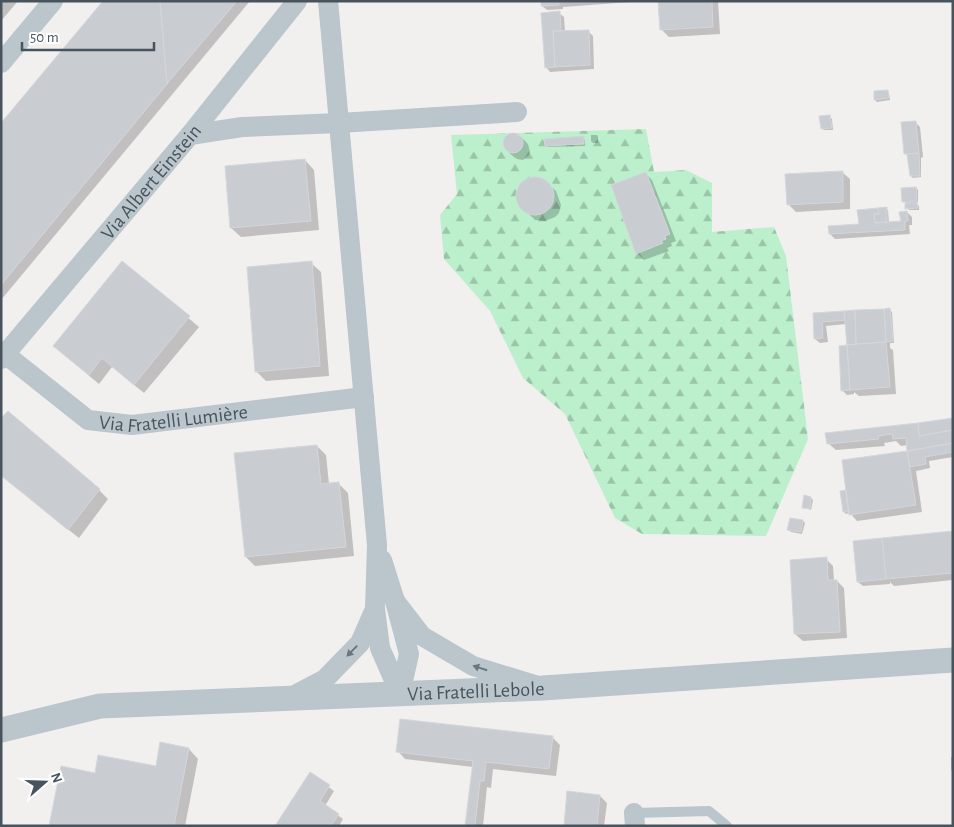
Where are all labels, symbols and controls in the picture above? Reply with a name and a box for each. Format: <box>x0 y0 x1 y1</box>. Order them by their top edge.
scale bar <box>22 20 155 52</box>
text: 50 m <box>30 30 59 45</box>
street label: Via Albert Einstein <box>97 121 205 244</box>
street label: Via Fratelli Lumière <box>98 402 249 436</box>
one-way arrow <box>346 645 358 657</box>
one-way arrow <box>472 664 487 672</box>
street label: Via Fratelli Lebole <box>407 679 545 705</box>
north arrow <box>20 757 70 807</box>
text: N <box>48 771 65 785</box>

